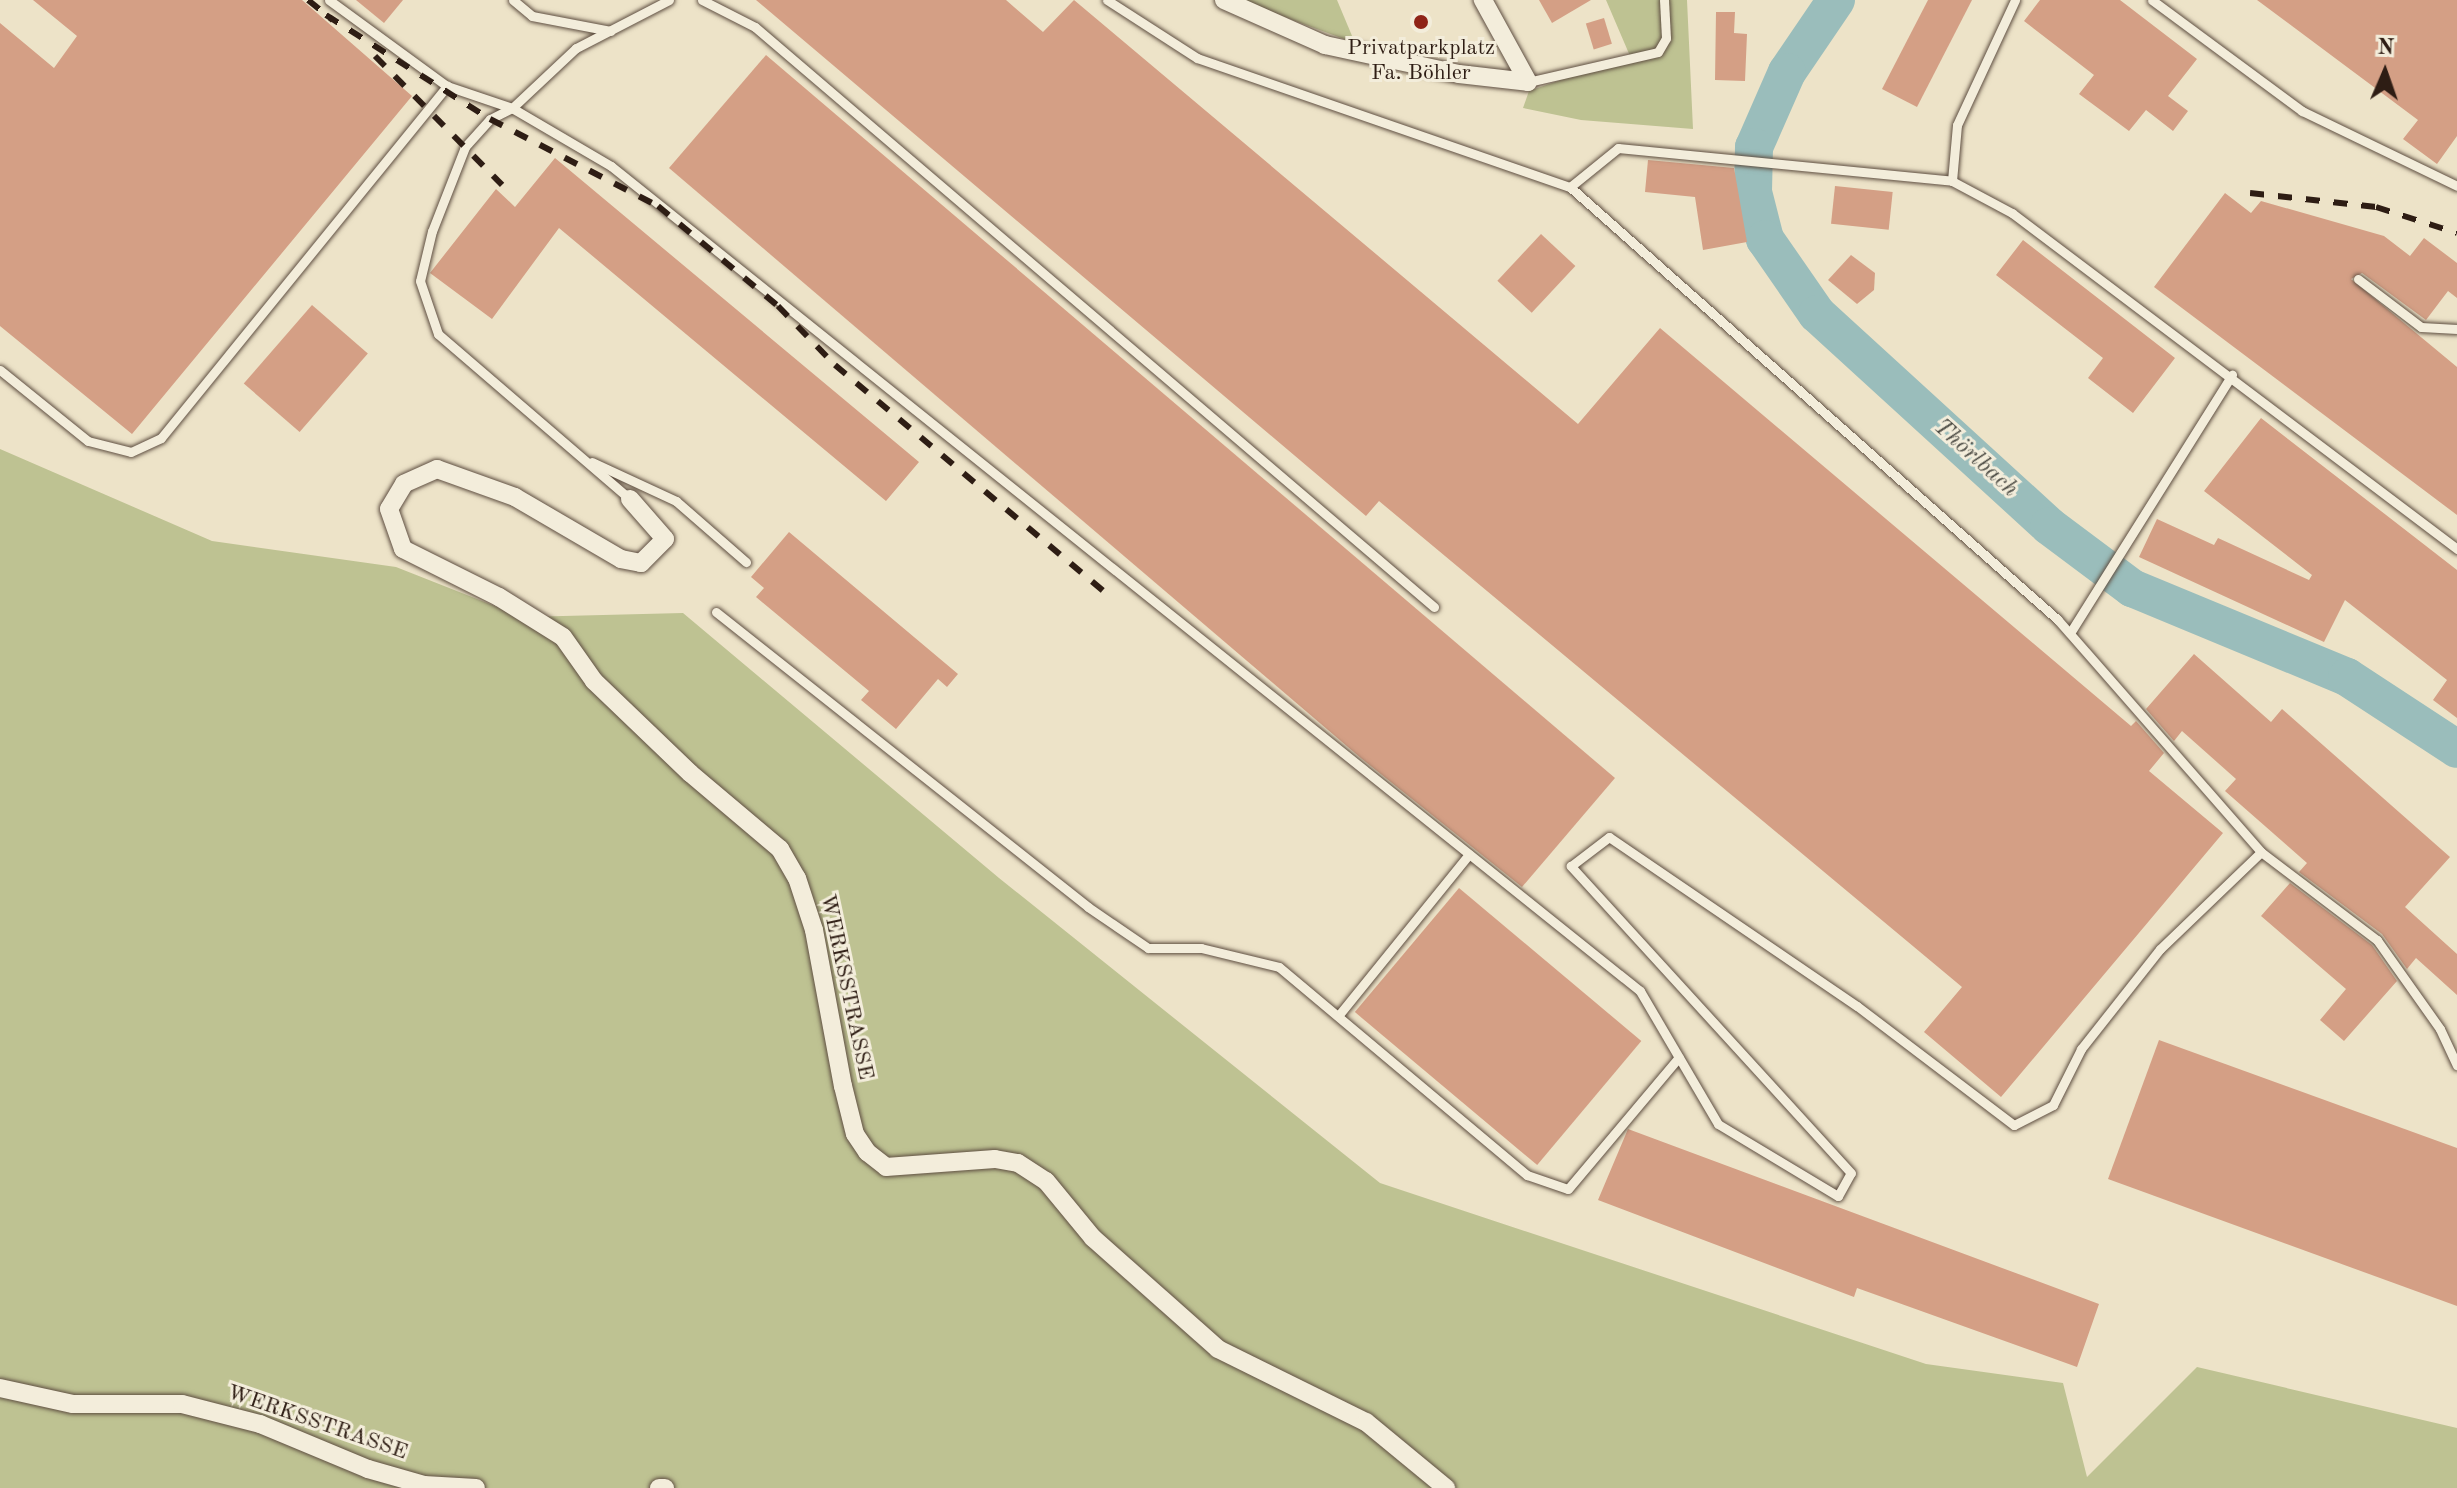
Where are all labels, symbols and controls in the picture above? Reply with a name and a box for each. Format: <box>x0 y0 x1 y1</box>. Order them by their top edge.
marker: Privatparkplatz Fa. Böhler <box>1412 13 1430 31</box>
north arrow <box>2345 32 2425 112</box>
place label: Privatparkplatz Fa. Böhler <box>1347 35 1495 86</box>
text: N <box>2377 37 2395 59</box>
water label: Thörlbach <box>1927 413 2023 505</box>
street label: WERKSSTRASSE <box>813 892 879 1082</box>
street label: WERKSSTRASSE <box>223 1380 411 1466</box>

